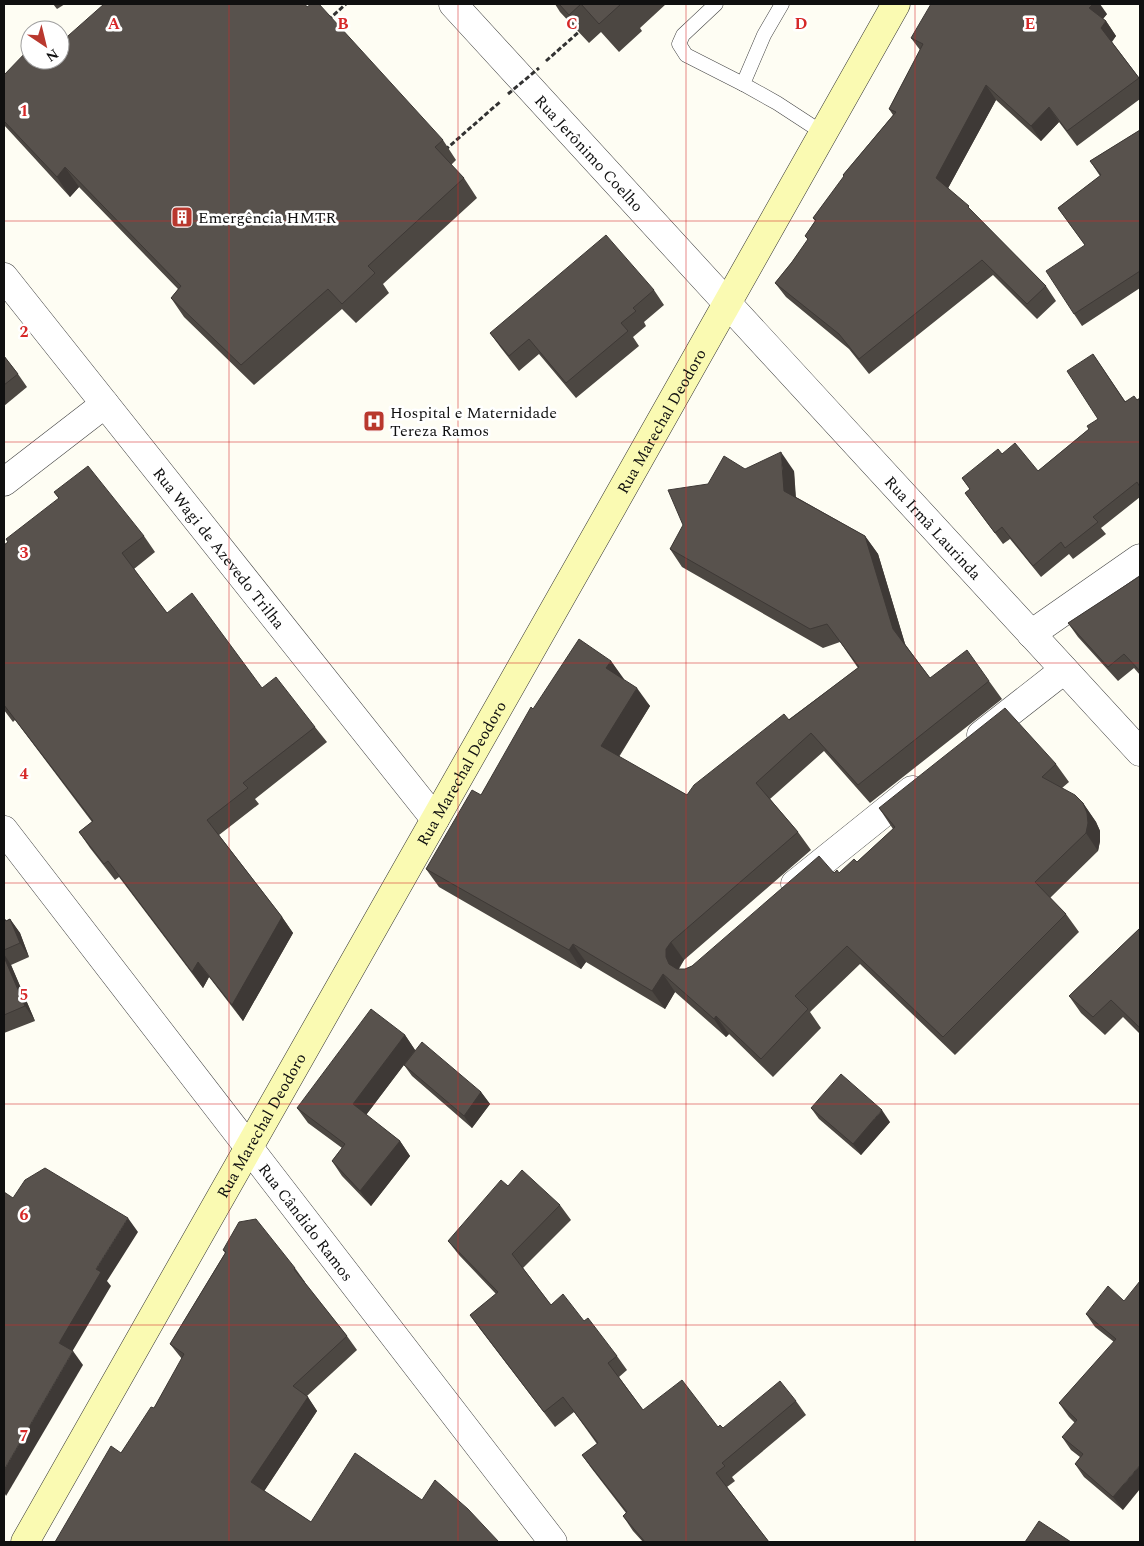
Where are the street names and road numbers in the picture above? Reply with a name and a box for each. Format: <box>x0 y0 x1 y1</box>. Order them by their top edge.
street label: Rua Jerônimo Coelho <box>529 90 649 218</box>
street label: Rua Marechal Deodoro <box>611 344 713 498</box>
street label: Rua Wagi de Azevedo Trilha <box>147 462 290 635</box>
street label: Rua Irmã Laurinda <box>879 471 987 586</box>
street label: Rua Marechal Deodoro <box>411 697 513 851</box>
street label: Rua Marechal Deodoro <box>211 1049 313 1203</box>
street label: Rua Cândido Ramos <box>252 1158 359 1287</box>

